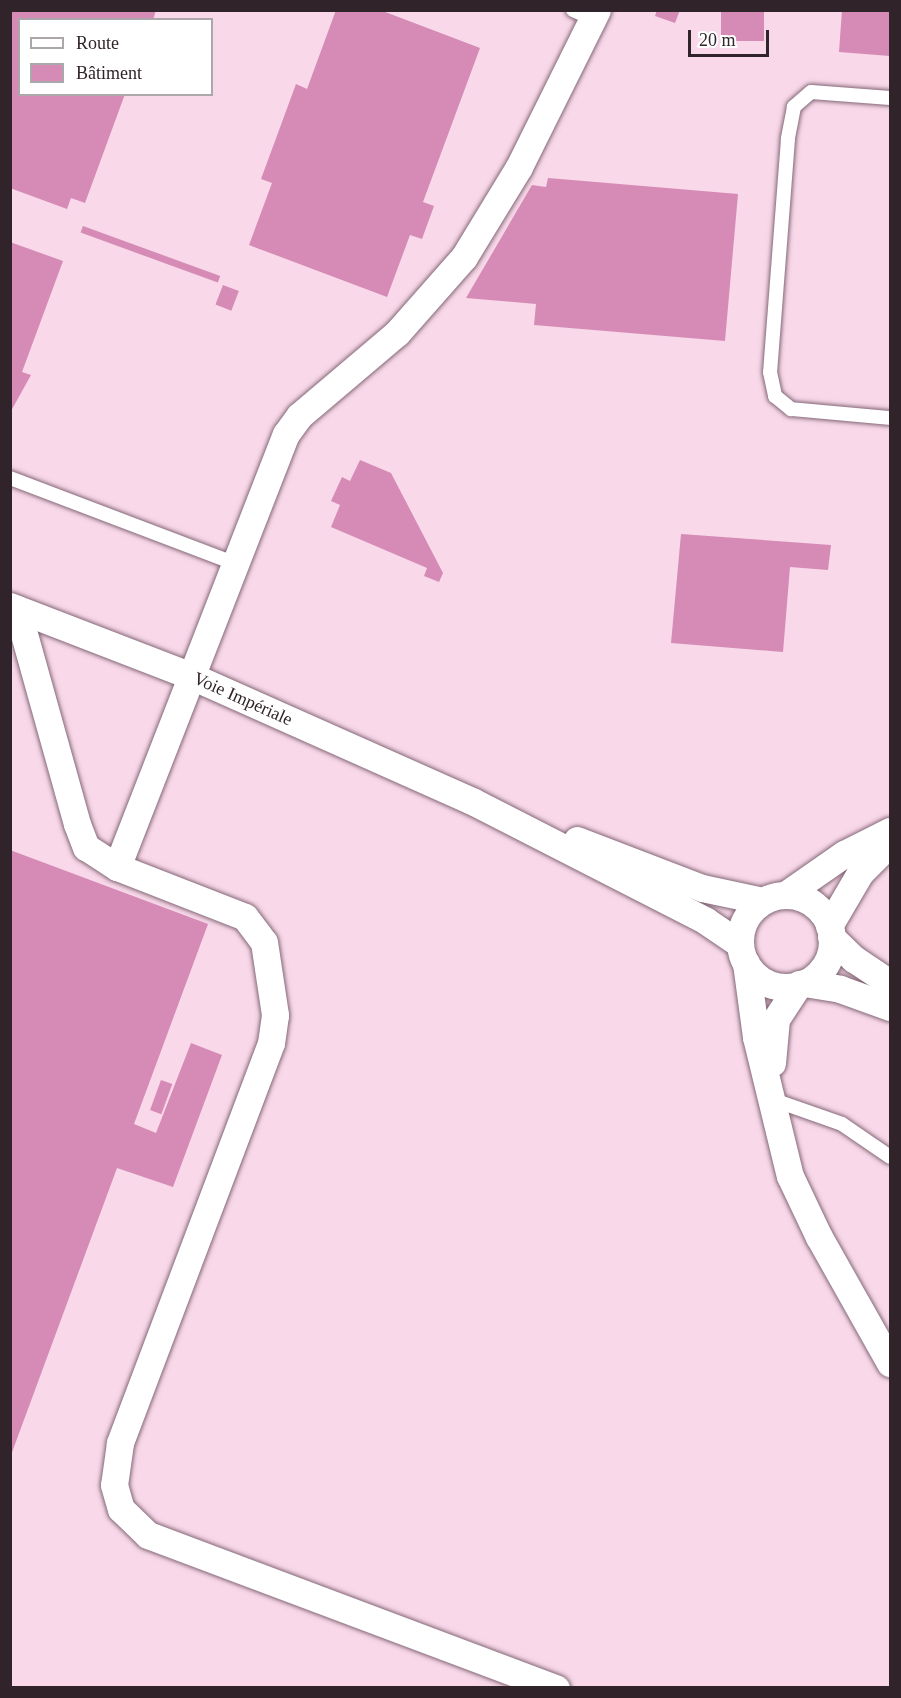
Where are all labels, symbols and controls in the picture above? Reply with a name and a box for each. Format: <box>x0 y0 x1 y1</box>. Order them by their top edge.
legend <box>18 18 213 96</box>
scale bar <box>691 18 772 56</box>
text: 20 m <box>699 30 736 50</box>
text: Route <box>76 33 119 53</box>
text: Bâtiment <box>76 63 142 83</box>
street label: Voie Impériale <box>190 668 296 730</box>

